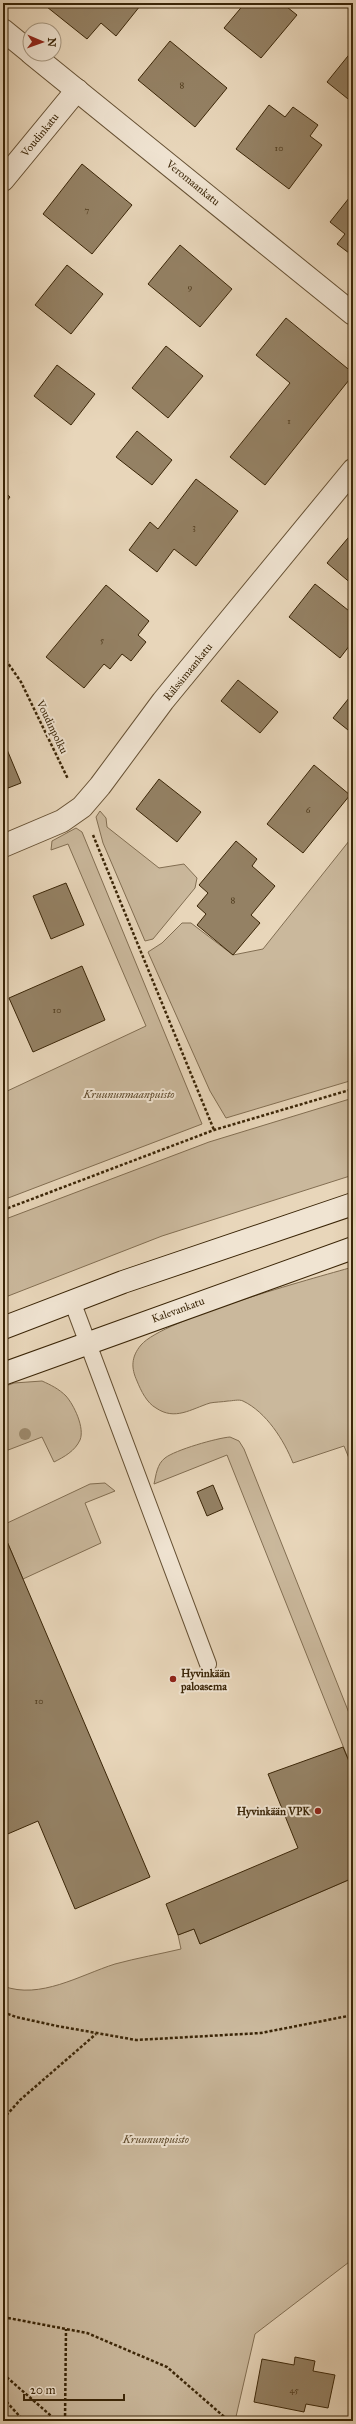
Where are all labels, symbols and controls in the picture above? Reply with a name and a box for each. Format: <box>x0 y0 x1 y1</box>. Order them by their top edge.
north arrow <box>22 22 62 62</box>
text: N <box>45 37 58 48</box>
house number: 8 <box>180 79 185 90</box>
street label: Voudinkatu <box>18 110 62 160</box>
house number: 10 <box>275 142 283 153</box>
street label: Veromaankatu <box>163 157 222 209</box>
house number: 7 <box>85 204 90 215</box>
house number: 9 <box>188 281 193 292</box>
house number: 1 <box>287 415 291 426</box>
house number: 3 <box>192 521 196 532</box>
house number: 5 <box>100 634 105 645</box>
street label: Rälssimaankatu <box>161 640 215 703</box>
street label: Voudinpolku <box>33 697 71 756</box>
house number: 6 <box>306 804 311 815</box>
house number: 8 <box>231 894 236 905</box>
house number: 10 <box>53 1004 61 1015</box>
park label: Kruununmaanpuisto <box>83 1088 174 1102</box>
street label: Kalevankatu <box>150 1294 206 1326</box>
place label: Hyvinkään paloasema <box>180 1667 230 1694</box>
marker: Hyvinkään paloasema <box>168 1674 178 1684</box>
house number: 10 <box>35 1695 43 1706</box>
place label: Hyvinkään VPK <box>237 1805 311 1819</box>
marker: Hyvinkään VPK <box>313 1806 323 1816</box>
park label: Kruununpuisto <box>122 2133 189 2147</box>
scale bar <box>24 2376 124 2402</box>
text: 20 m <box>30 2383 56 2397</box>
house number: 45 <box>289 2384 299 2395</box>

